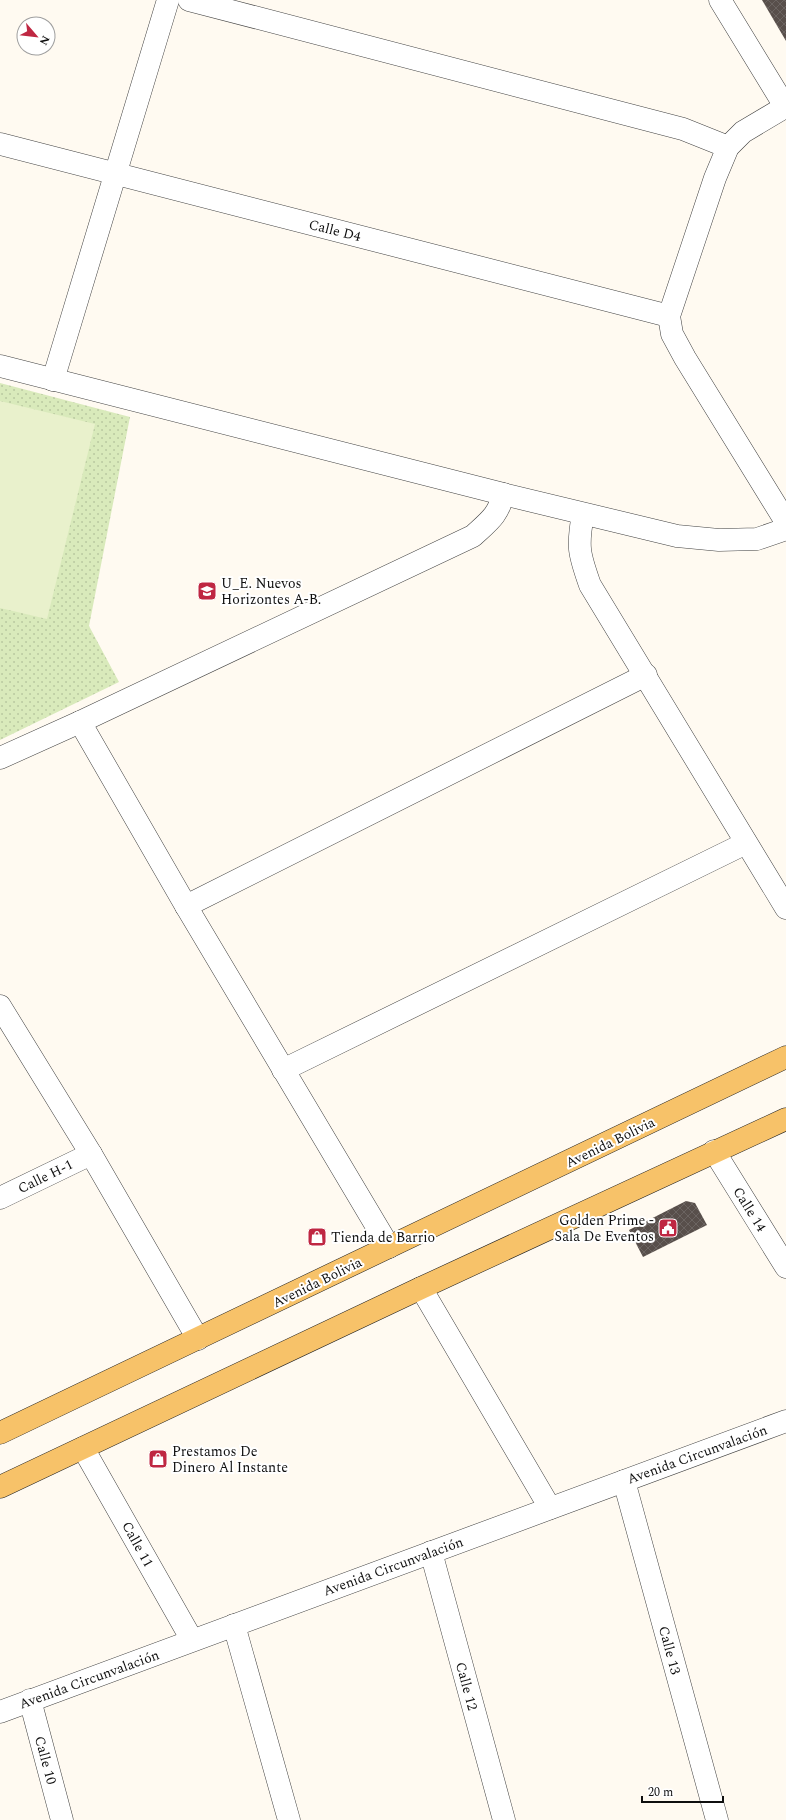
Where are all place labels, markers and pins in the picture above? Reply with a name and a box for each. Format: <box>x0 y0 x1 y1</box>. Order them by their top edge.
place label: U_E. Nuevos Horizontes A-B. <box>221 573 321 610</box>
school or university icon: U_E. Nuevos Horizontes A-B. <box>196 580 218 602</box>
place label: Golden Prime - Sala De Eventos <box>555 1210 654 1247</box>
public building icon: Golden Prime - Sala De Eventos <box>657 1217 679 1239</box>
shop icon: Tienda de Barrio <box>306 1226 328 1248</box>
place label: Tienda de Barrio <box>331 1227 435 1248</box>
place label: Prestamos De Dinero Al Instante <box>172 1441 288 1478</box>
shop icon: Prestamos De Dinero Al Instante <box>147 1448 169 1470</box>

